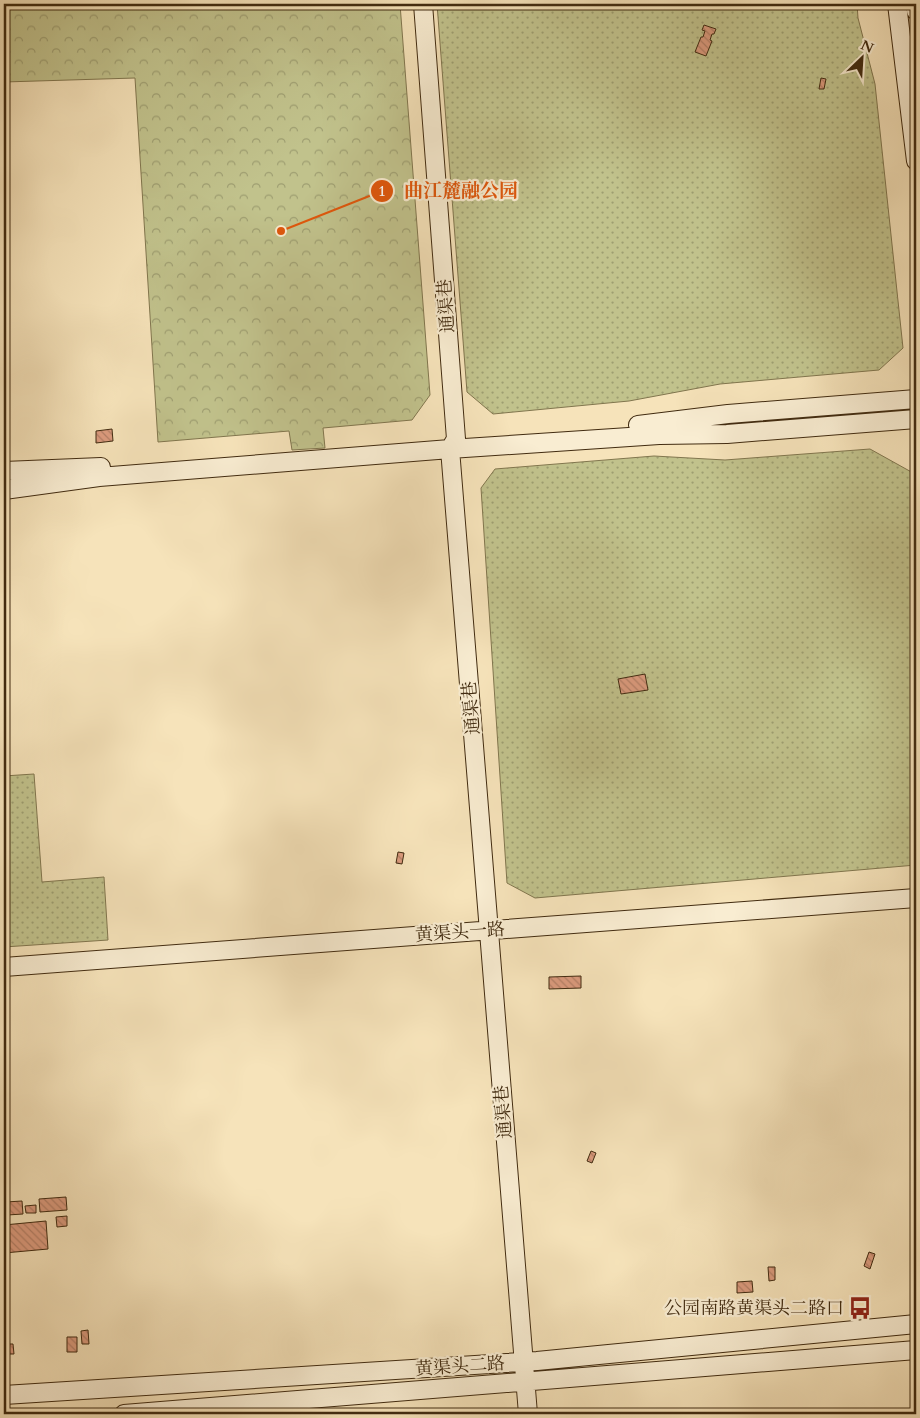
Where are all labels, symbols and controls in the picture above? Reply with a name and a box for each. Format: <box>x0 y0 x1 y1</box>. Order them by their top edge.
north arrow <box>838 32 888 82</box>
text: N <box>858 35 877 58</box>
callout: 曲江麓融公园 <box>369 174 528 208</box>
text: 曲江麓融公园 <box>404 178 518 204</box>
text: 1 <box>378 181 386 201</box>
street label: 通渠巷 <box>432 278 461 334</box>
street label: 通渠巷 <box>457 680 486 736</box>
street label: 黄渠头一路 <box>414 917 506 948</box>
street label: 通渠巷 <box>489 1084 518 1140</box>
bus stop icon: 公园南路黄渠头二路口 <box>847 1295 873 1321</box>
place label: 公园南路黄渠头二路口 <box>664 1296 844 1321</box>
street label: 黄渠头二路 <box>414 1351 506 1382</box>

